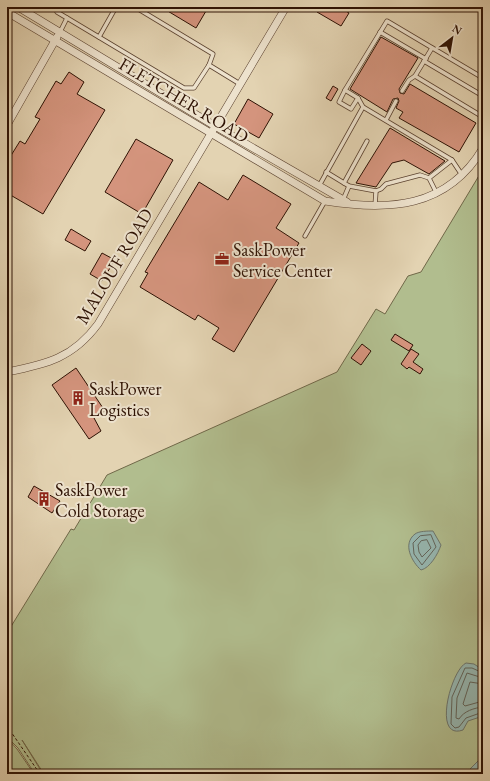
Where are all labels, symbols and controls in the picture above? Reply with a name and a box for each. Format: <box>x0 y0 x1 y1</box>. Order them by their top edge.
north arrow <box>432 18 472 58</box>
text: N <box>450 21 465 38</box>
street label: FLETCHER ROAD <box>115 52 253 148</box>
street label: MALOUF ROAD <box>70 204 158 328</box>
place label: SaskPower Service Center <box>233 238 332 282</box>
office icon: SaskPower Service Center <box>214 251 230 267</box>
place label: SaskPower Logistics <box>89 377 161 421</box>
building icon: SaskPower Logistics <box>70 390 86 406</box>
place label: SaskPower Cold Storage <box>55 478 144 522</box>
building icon: SaskPower Cold Storage <box>36 491 52 507</box>

